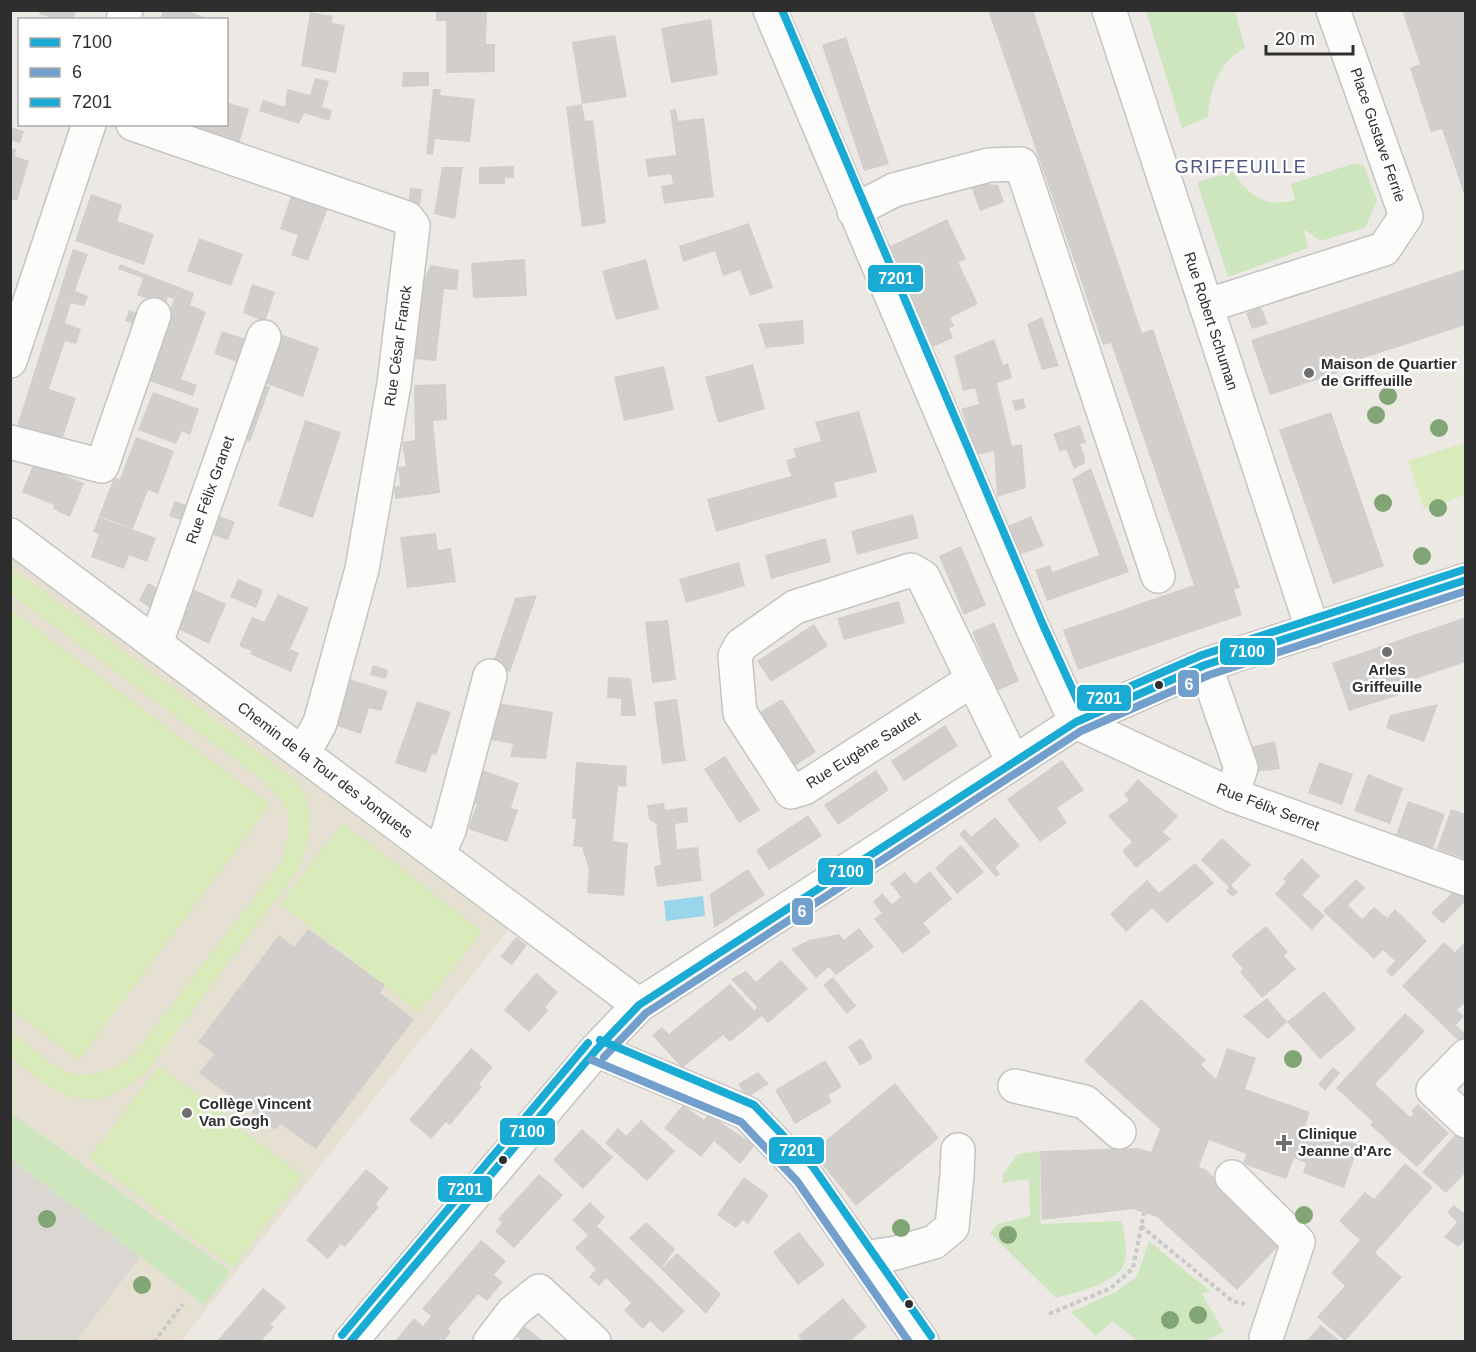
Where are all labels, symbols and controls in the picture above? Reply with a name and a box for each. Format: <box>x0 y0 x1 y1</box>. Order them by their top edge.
legend <box>18 18 228 126</box>
scale bar <box>1266 18 1353 56</box>
text: 20 m <box>1275 29 1315 49</box>
text: 7100 <box>72 32 112 52</box>
text: 6 <box>72 62 82 82</box>
street label: Place Gustave Ferrie <box>1348 65 1409 204</box>
text: 7201 <box>72 92 112 112</box>
district label: GRIFFEUILLE <box>1175 157 1307 177</box>
street label: Rue Robert Schuman <box>1181 250 1242 392</box>
line badge: 7201 <box>867 264 924 293</box>
text: 7201 <box>878 270 914 287</box>
street label: Rue César Franck <box>381 284 414 407</box>
place label: Maison de Quartier de Griffeuille <box>1321 355 1457 389</box>
marker: Maison de Quartier de Griffeuille <box>1302 366 1316 380</box>
street label: Rue Félix Granet <box>182 433 237 546</box>
line badge: 7100 <box>1219 637 1276 666</box>
text: 7100 <box>1229 643 1265 660</box>
marker: Arles Griffeuille <box>1380 645 1394 659</box>
place label: Arles Griffeuille <box>1352 661 1422 695</box>
line badge: 6 <box>1177 669 1200 698</box>
text: 6 <box>1185 676 1194 693</box>
unlabelled marker <box>1153 679 1165 691</box>
line badge: 7201 <box>1076 684 1132 712</box>
text: 7201 <box>1086 690 1122 707</box>
street label: Chemin de la Tour des Jonquets <box>234 698 416 841</box>
street label: Rue Eugène Sautet <box>803 707 923 791</box>
street label: Rue Félix Serret <box>1215 779 1323 834</box>
line badge: 7100 <box>817 857 874 886</box>
text: 7100 <box>828 863 864 880</box>
line badge: 6 <box>791 897 814 926</box>
text: 6 <box>798 903 807 920</box>
place label: Collège Vincent Van Gogh <box>199 1095 311 1129</box>
marker: Collège Vincent Van Gogh <box>180 1106 194 1120</box>
line badge: 7100 <box>499 1117 556 1146</box>
text: 7100 <box>509 1123 545 1140</box>
place label: Clinique Jeanne d'Arc <box>1298 1125 1392 1159</box>
marker: Clinique Jeanne d'Arc <box>1275 1134 1293 1152</box>
line badge: 7201 <box>768 1136 825 1165</box>
text: 7201 <box>779 1142 815 1159</box>
unlabelled marker <box>497 1154 509 1166</box>
line badge: 7201 <box>437 1175 493 1203</box>
text: 7201 <box>447 1181 483 1198</box>
unlabelled marker <box>903 1298 915 1310</box>

